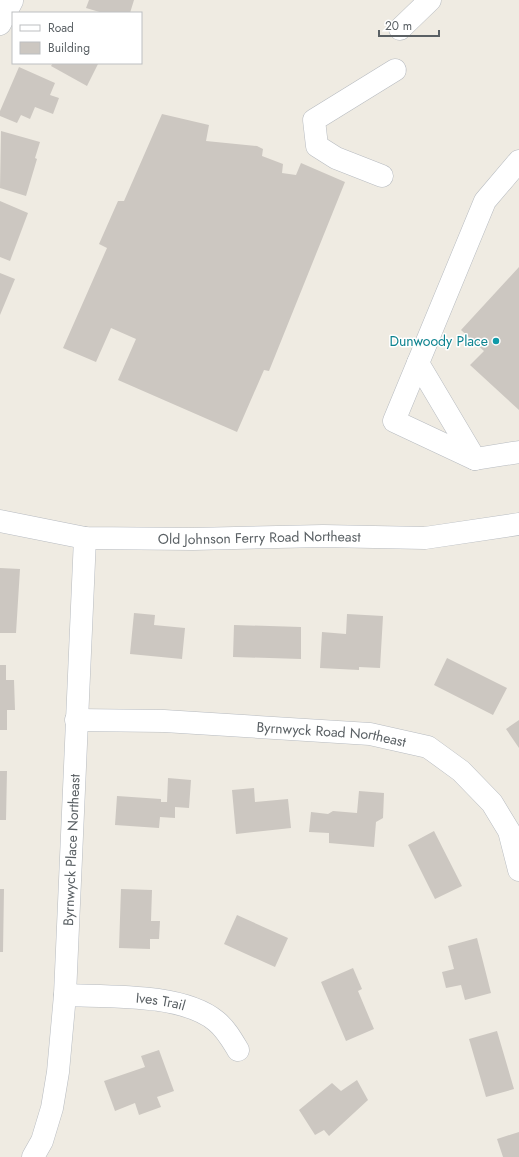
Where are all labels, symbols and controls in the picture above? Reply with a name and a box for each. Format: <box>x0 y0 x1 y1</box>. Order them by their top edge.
legend <box>12 12 142 64</box>
scale bar <box>379 12 439 38</box>
text: 20 m <box>385 17 412 35</box>
text: Road <box>48 19 74 37</box>
text: Building <box>48 39 90 57</box>
place label: Dunwoody Place <box>389 331 488 351</box>
marker: Dunwoody Place <box>491 336 501 346</box>
street label: Old Johnson Ferry Road Northeast <box>158 526 361 549</box>
street label: Byrnwyck Road Northeast <box>256 717 409 752</box>
street label: Byrnwyck Place Northeast <box>58 773 85 926</box>
street label: Ives Trail <box>135 988 188 1015</box>

